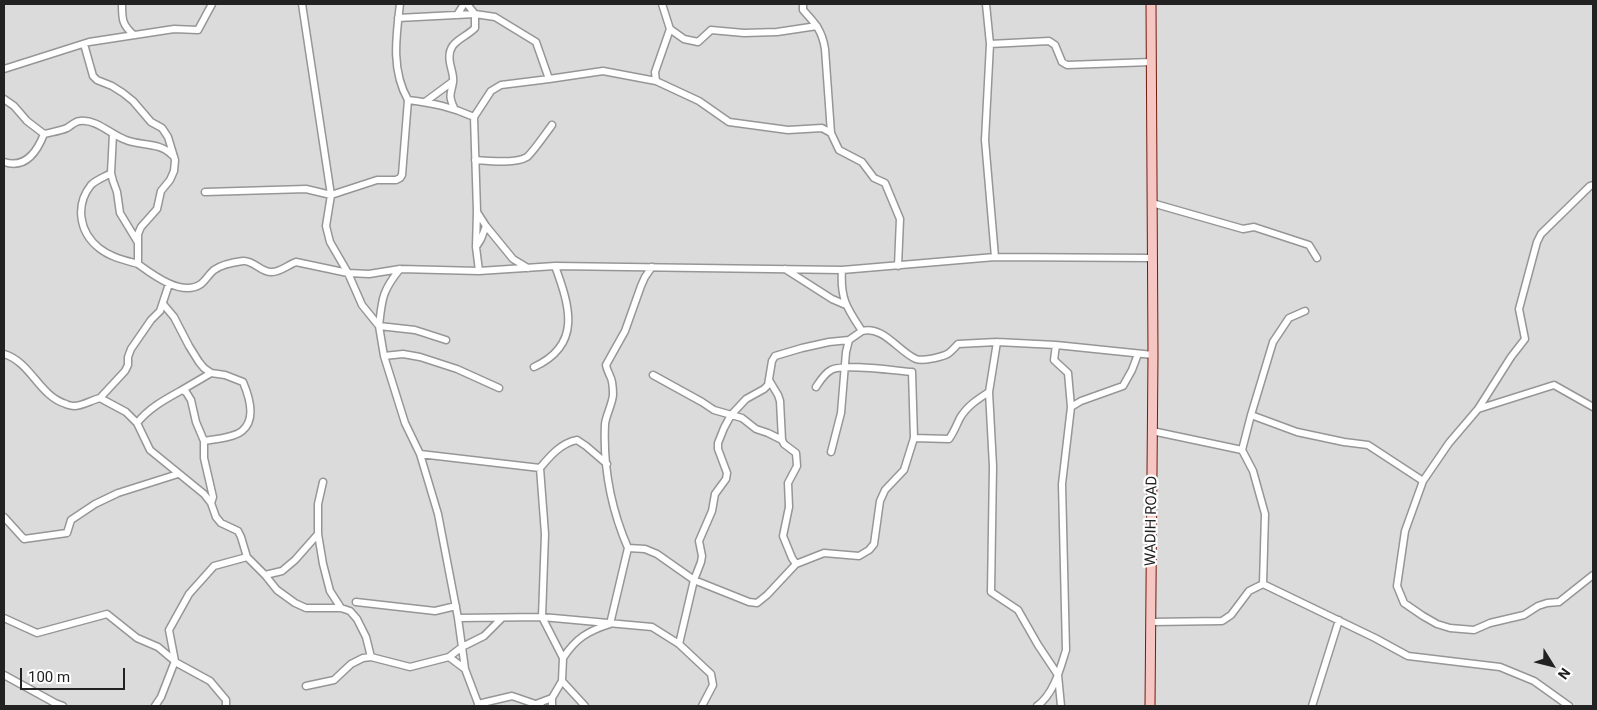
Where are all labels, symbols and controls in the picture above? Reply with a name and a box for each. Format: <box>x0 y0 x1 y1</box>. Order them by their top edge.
street label: WADIH ROAD <box>1142 476 1162 566</box>
north arrow <box>1527 640 1577 690</box>
scale bar <box>22 658 128 690</box>
text: N <box>1555 665 1574 683</box>
text: 100 m <box>28 668 70 686</box>

